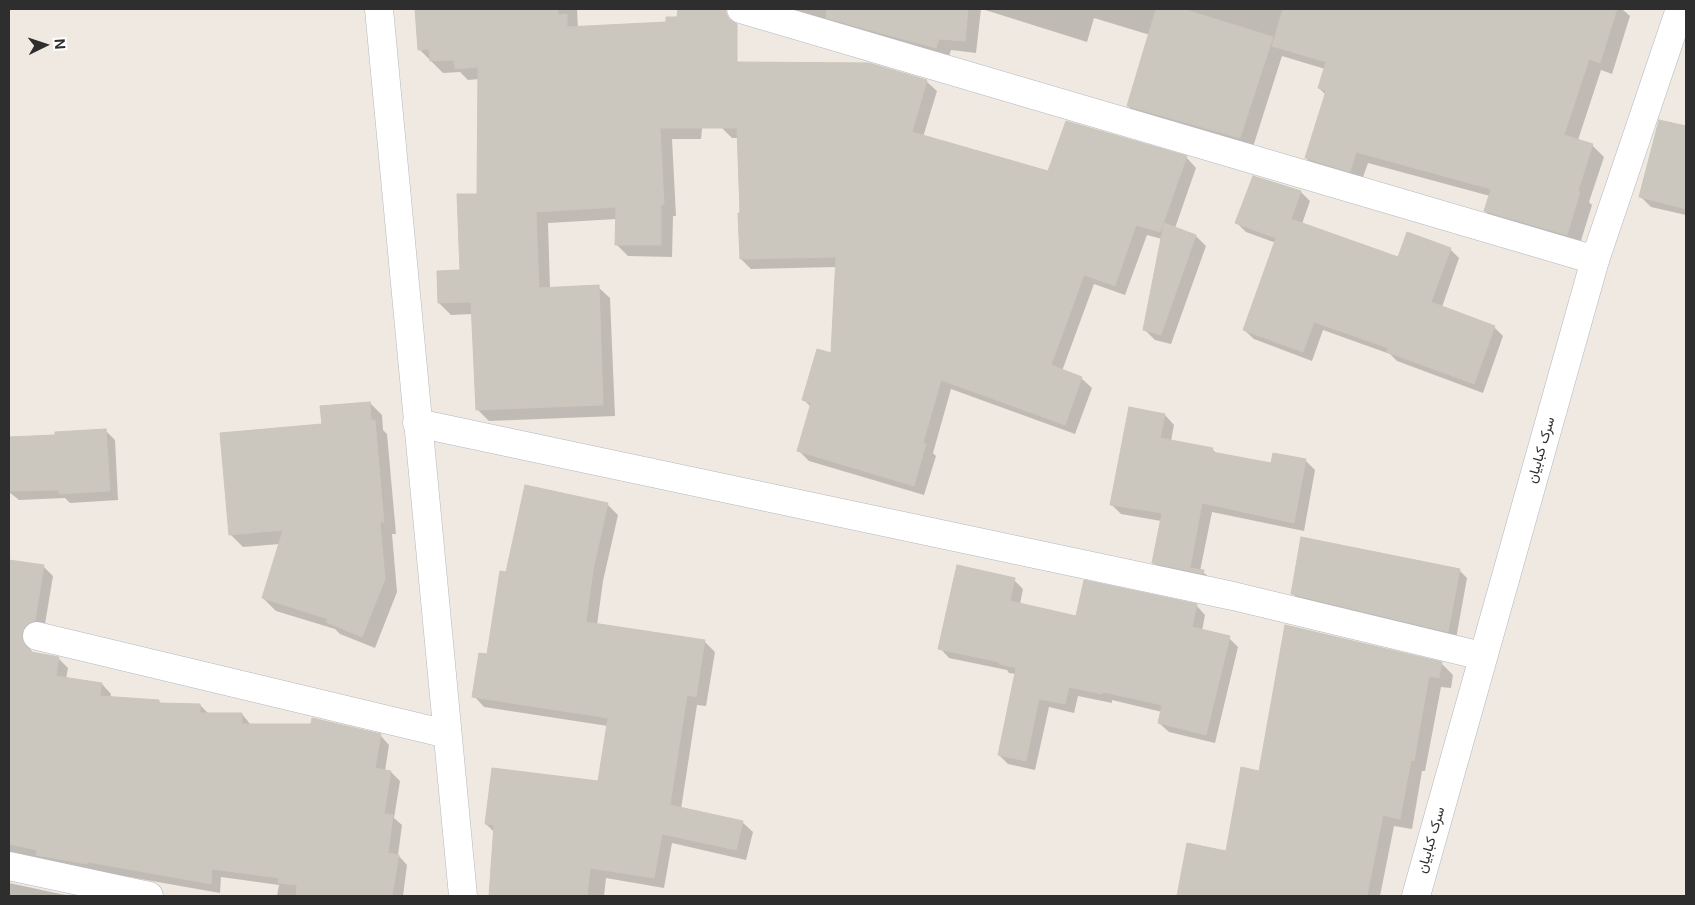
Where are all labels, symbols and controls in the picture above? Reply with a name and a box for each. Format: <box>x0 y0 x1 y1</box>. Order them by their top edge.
north arrow <box>20 20 70 70</box>
text: N <box>52 38 69 50</box>
street label: سرک کبابیان <box>1523 415 1559 485</box>
street label: سرک کبابیان <box>1413 805 1449 875</box>

